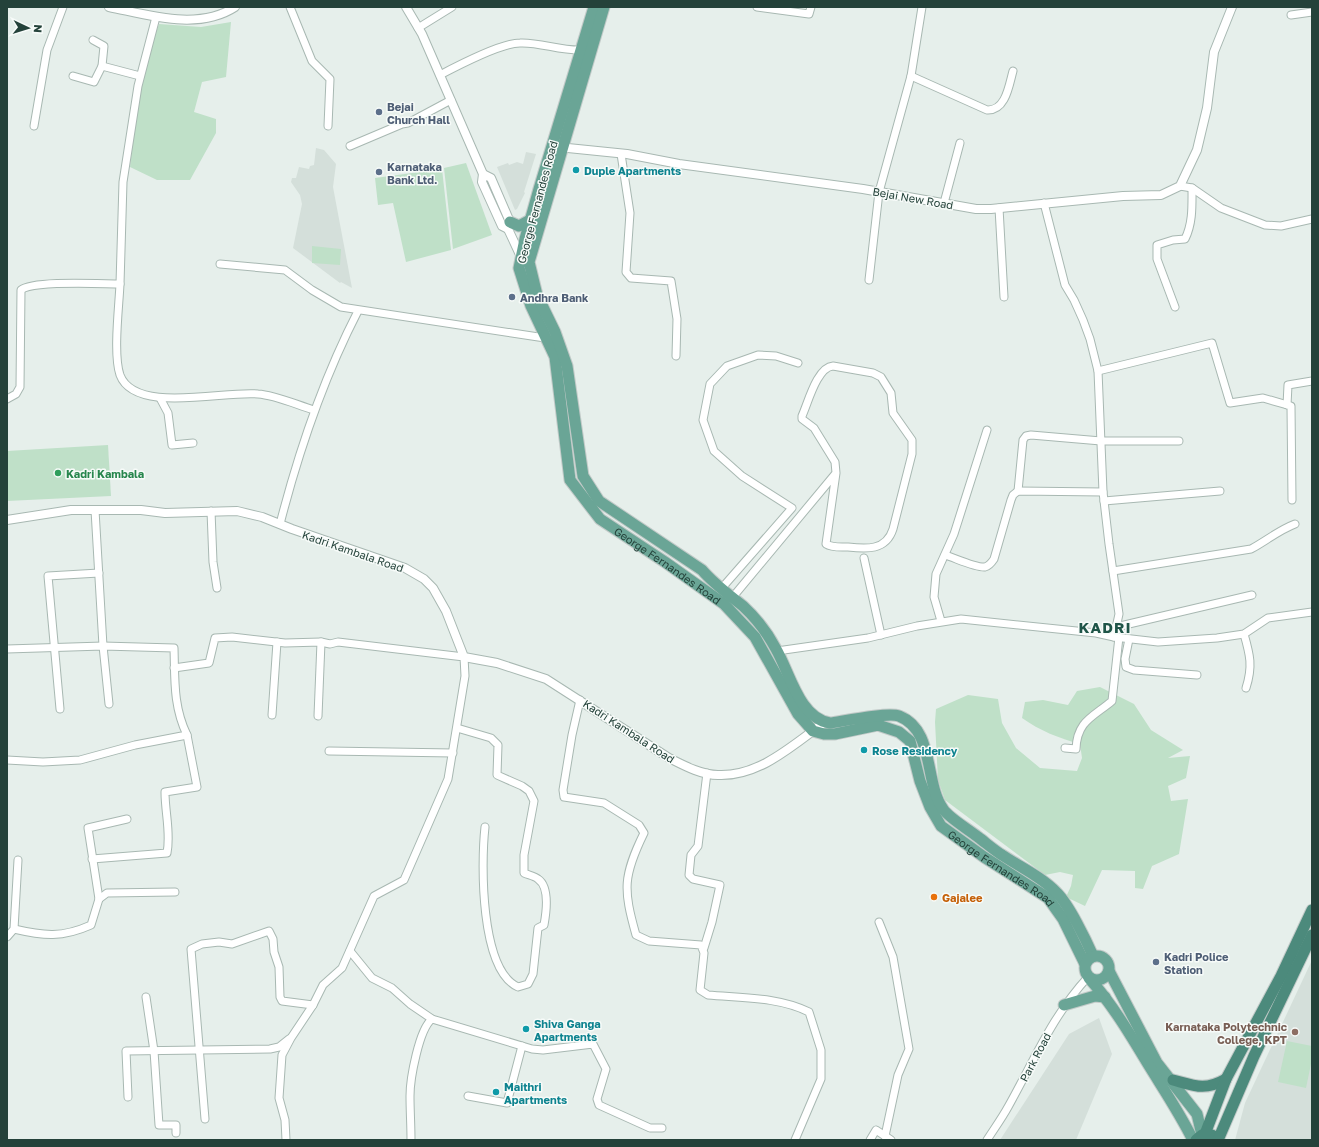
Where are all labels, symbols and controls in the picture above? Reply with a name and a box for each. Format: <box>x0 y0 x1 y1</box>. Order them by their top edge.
north arrow <box>8 8 48 48</box>
text: N <box>32 24 45 33</box>
place label: Bejai Church Hall <box>387 100 450 126</box>
marker: Bejai Church Hall <box>374 107 384 117</box>
street label: George Fernandes Road <box>514 139 560 265</box>
place label: Karnataka Bank Ltd. <box>387 160 442 186</box>
place label: Duple Apartments <box>584 164 681 177</box>
marker: Duple Apartments <box>571 165 581 175</box>
marker: Karnataka Bank Ltd. <box>374 167 384 177</box>
street label: Bejai New Road <box>872 184 954 212</box>
place label: Andhra Bank <box>520 291 589 304</box>
marker: Andhra Bank <box>507 292 517 302</box>
place label: Kadri Kambala <box>66 467 144 480</box>
marker: Kadri Kambala <box>53 468 63 478</box>
street label: George Fernandes Road <box>612 524 724 606</box>
street label: Kadri Kambala Road <box>301 528 405 574</box>
district label: KADRI <box>1078 618 1132 636</box>
street label: Kadri Kambala Road <box>581 697 677 765</box>
place label: Rose Residency <box>872 744 958 757</box>
marker: Rose Residency <box>859 745 869 755</box>
street label: George Fernandes Road <box>946 827 1058 908</box>
place label: Gajalee <box>942 891 983 904</box>
marker: Gajalee <box>929 892 939 902</box>
place label: Kadri Police Station <box>1164 950 1229 976</box>
marker: Kadri Police Station <box>1151 957 1161 967</box>
place label: Shiva Ganga Apartments <box>534 1017 601 1043</box>
place label: Karnataka Polytechnic College, KPT <box>1165 1020 1288 1046</box>
marker: Shiva Ganga Apartments <box>521 1024 531 1034</box>
marker: Karnataka Polytechnic College, KPT <box>1290 1027 1300 1037</box>
street label: Park Road <box>1017 1030 1053 1084</box>
place label: Maithri Apartments <box>504 1080 567 1106</box>
marker: Maithri Apartments <box>491 1087 501 1097</box>

